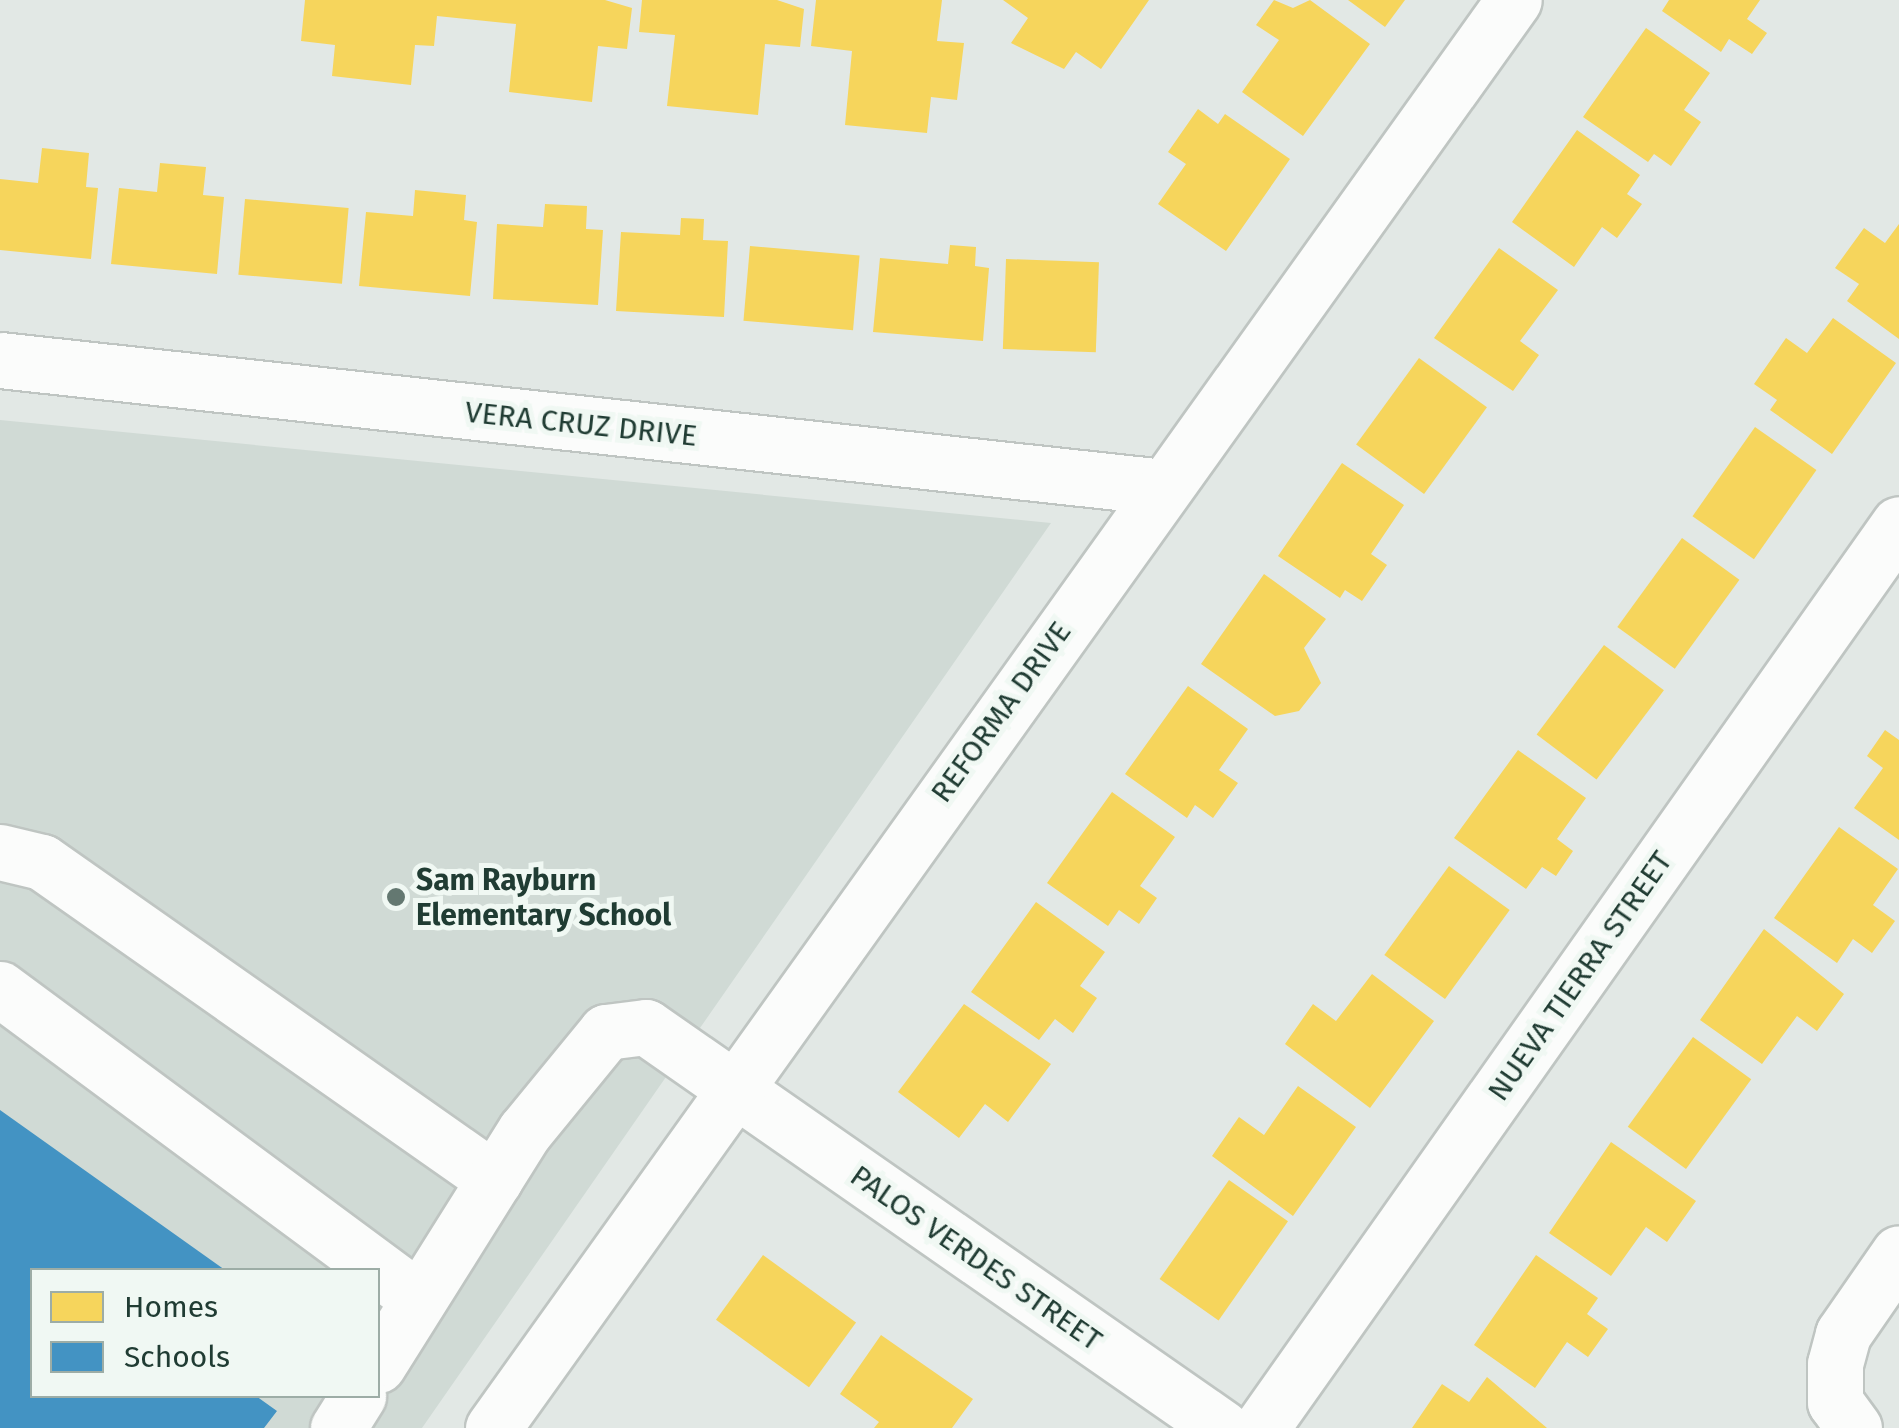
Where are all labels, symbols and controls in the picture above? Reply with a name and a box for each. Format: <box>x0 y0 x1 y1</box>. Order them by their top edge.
street label: VERA CRUZ DRIVE <box>463 394 699 454</box>
street label: REFORMA DRIVE <box>923 615 1079 809</box>
street label: NUEVA TIERRA STREET <box>1480 844 1680 1108</box>
place label: Sam Rayburn Elementary School <box>416 862 671 932</box>
marker: Sam Rayburn Elementary School <box>385 886 407 908</box>
street label: PALOS VERDES STREET <box>843 1158 1109 1358</box>
legend <box>30 1268 380 1398</box>
text: Homes <box>124 1289 218 1325</box>
text: Schools <box>124 1339 230 1375</box>

